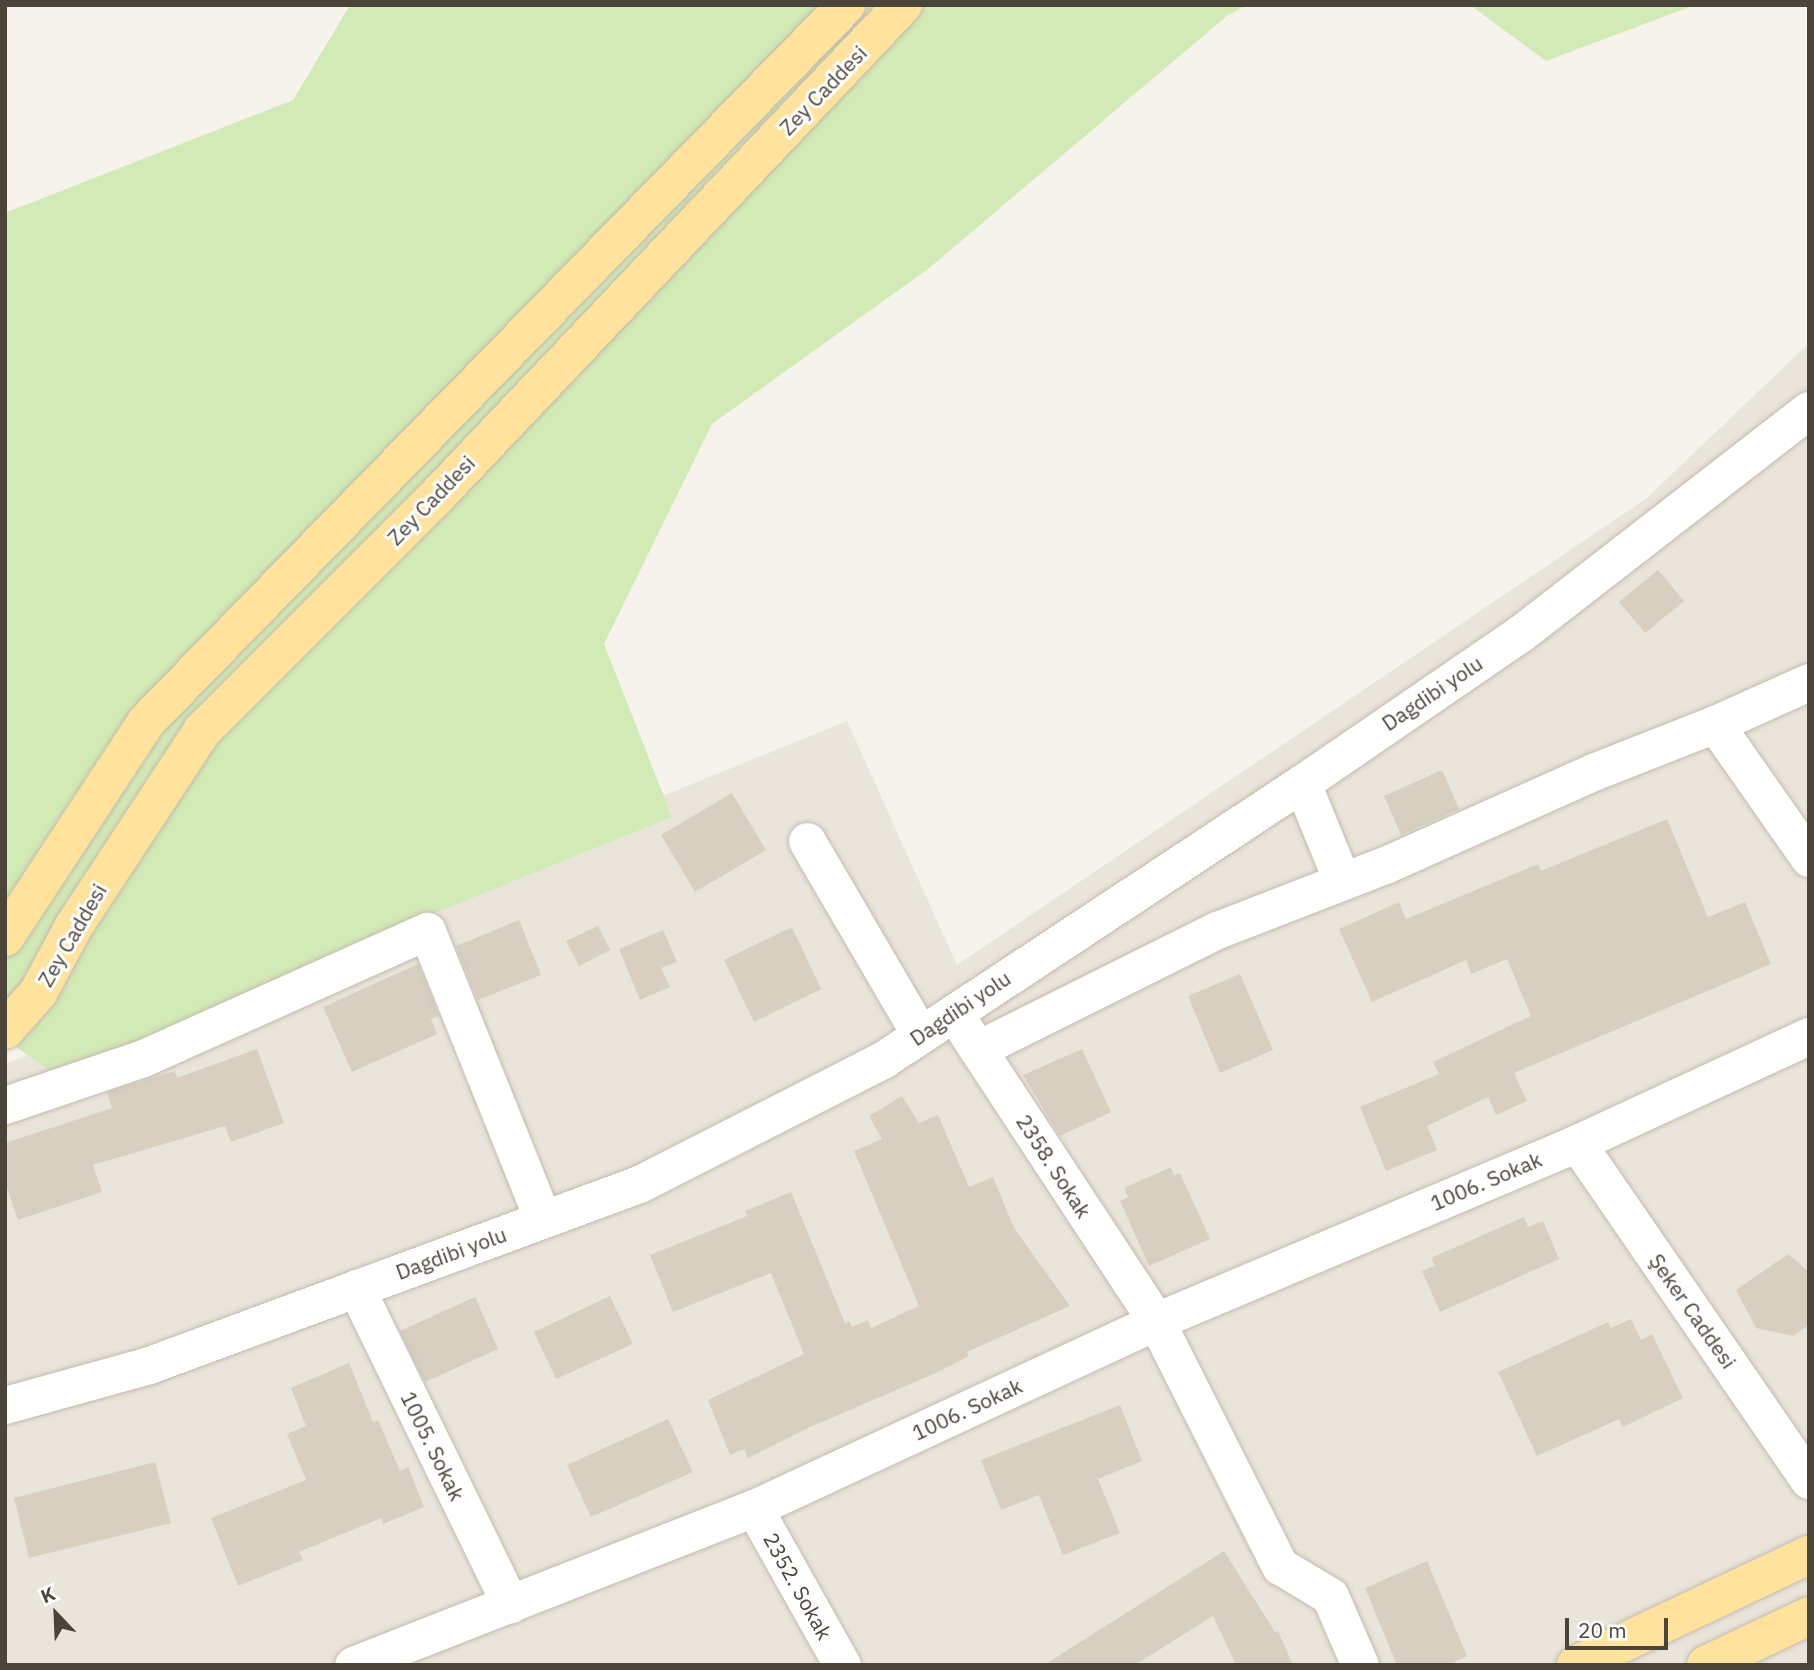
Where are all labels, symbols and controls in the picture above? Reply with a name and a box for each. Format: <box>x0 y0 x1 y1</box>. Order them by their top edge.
street label: Zey Caddesi <box>774 40 872 140</box>
street label: Zey Caddesi <box>382 450 480 550</box>
street label: Dagdibi yolu <box>1377 650 1487 736</box>
street label: Zey Caddesi <box>32 879 112 991</box>
street label: Dagdibi yolu <box>905 965 1015 1051</box>
street label: 2358. Sokak <box>1011 1110 1097 1222</box>
street label: 1006. Sokak <box>1427 1146 1545 1216</box>
street label: Dagdibi yolu <box>392 1221 510 1285</box>
street label: Şeker Caddesi <box>1644 1249 1742 1373</box>
street label: 1006. Sokak <box>908 1373 1026 1445</box>
street label: 1005. Sokak <box>396 1387 470 1505</box>
street label: 2352. Sokak <box>758 1528 838 1644</box>
north arrow <box>21 1579 91 1649</box>
text: K <box>37 1581 59 1608</box>
scale bar <box>1569 1604 1672 1648</box>
text: 20 m <box>1578 1616 1627 1644</box>

